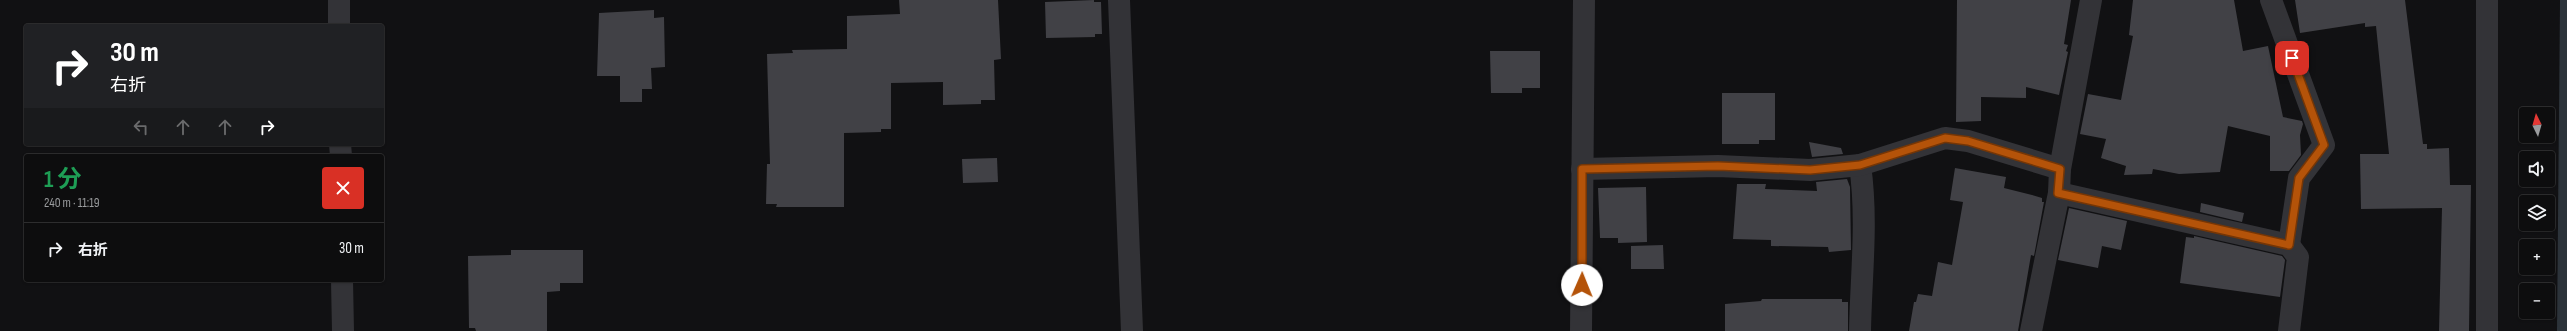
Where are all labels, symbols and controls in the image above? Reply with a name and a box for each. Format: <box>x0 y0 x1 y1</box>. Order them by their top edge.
text: 30 m <box>110 36 159 69</box>
icon: right <box>44 40 96 92</box>
pin <box>2275 41 2309 75</box>
icon: arrive <box>2281 47 2303 69</box>
text: 右折 <box>110 75 146 96</box>
north arrow <box>2519 107 2555 143</box>
map controls <box>2519 107 2555 319</box>
icon: left <box>130 116 152 138</box>
icon: ahead <box>172 116 194 138</box>
icon: ahead <box>214 116 236 138</box>
icon: right <box>256 116 278 138</box>
button: sound <box>2519 151 2555 187</box>
text: 1 分 <box>44 165 81 194</box>
button: close <box>322 167 364 209</box>
text: 240 m · 11:19 <box>44 195 100 211</box>
button: layers <box>2519 195 2555 231</box>
icon: right <box>44 238 66 260</box>
text: 30 m <box>339 239 364 258</box>
button: + <box>2519 239 2555 275</box>
text: 右折 <box>78 241 108 260</box>
position arrow <box>1561 264 1603 306</box>
button: − <box>2519 283 2555 319</box>

